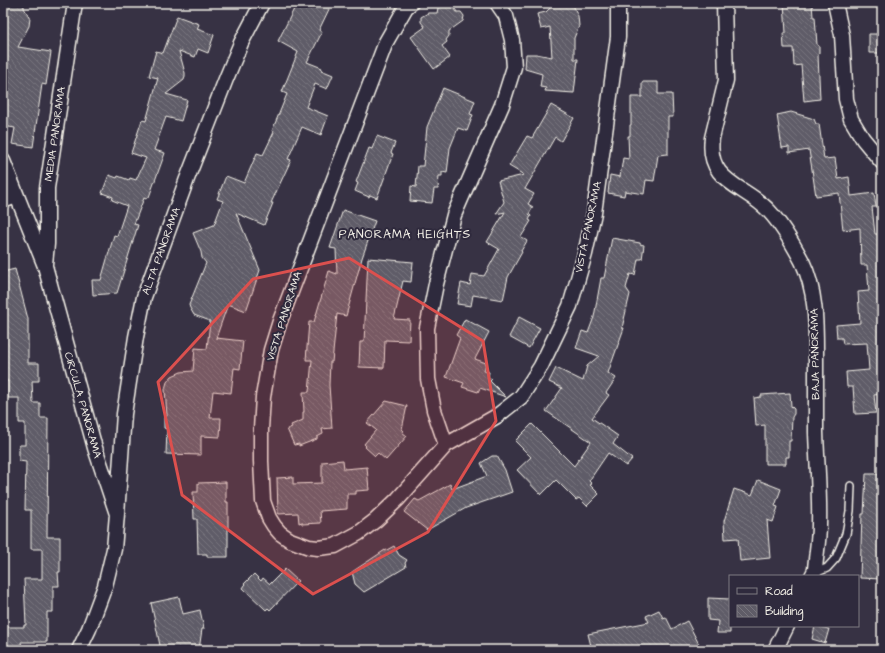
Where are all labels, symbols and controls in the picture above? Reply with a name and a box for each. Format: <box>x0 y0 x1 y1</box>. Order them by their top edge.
street label: MEDIA PANORAMA <box>41 86 69 182</box>
street label: VISTA PANORAMA <box>571 180 605 274</box>
street label: ALTA PANORAMA <box>138 205 184 297</box>
district label: PANORAMA HEIGHTS <box>339 226 471 243</box>
street label: VISTA PANORAMA <box>262 269 306 363</box>
street label: BAJA PANORAMA <box>807 308 823 400</box>
street label: CIRCULA PANORAMA <box>61 350 105 460</box>
legend <box>729 575 859 627</box>
text: Road <box>765 583 793 600</box>
text: Building <box>765 603 803 621</box>

